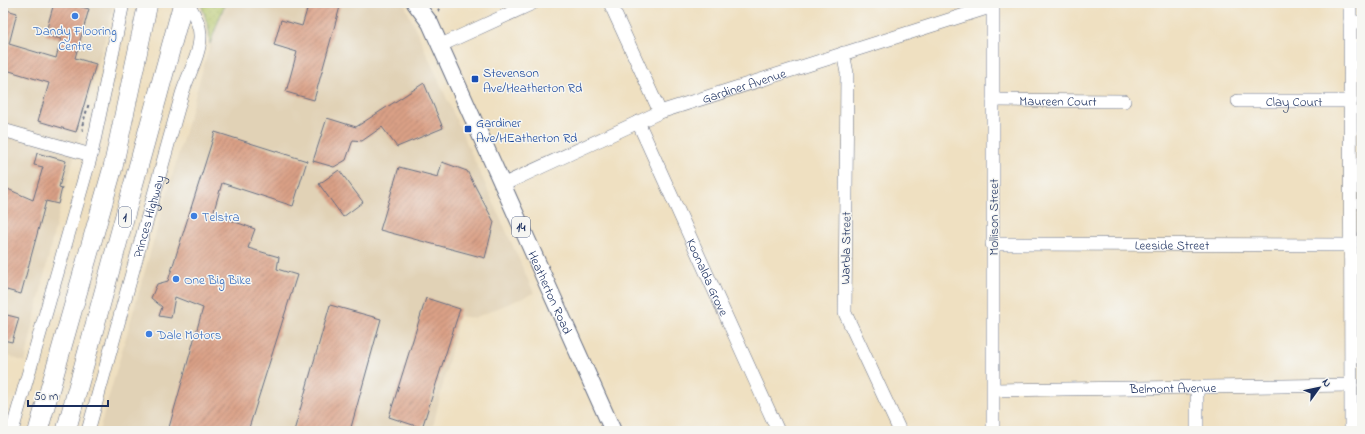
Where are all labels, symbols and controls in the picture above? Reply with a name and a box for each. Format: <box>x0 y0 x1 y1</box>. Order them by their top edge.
marker: Dandy Flooring Centre <box>70 11 80 21</box>
place label: Dandy Flooring Centre <box>32 22 117 56</box>
place label: Stevenson Ave/Heatherton Rd <box>483 64 583 98</box>
street label: Gardiner Avenue <box>700 64 789 109</box>
marker: Stevenson Ave/Heatherton Rd <box>470 74 480 84</box>
street label: Maureen Court <box>1019 92 1097 112</box>
street label: Clay Court <box>1266 93 1323 113</box>
place label: Gardiner Ave/HEatherton Rd <box>476 114 578 148</box>
marker: Gardiner Ave/HEatherton Rd <box>463 124 473 134</box>
street label: Princes Highway <box>129 173 171 260</box>
street label: Mollison Street <box>985 178 1004 255</box>
road number: 1 <box>119 207 131 227</box>
place label: Telstra <box>202 208 240 227</box>
marker: Telstra <box>189 211 199 221</box>
street label: Warbla Street <box>836 211 857 285</box>
road number: 14 <box>512 217 530 237</box>
street label: Koonalda Grove <box>681 236 733 319</box>
street label: Leeside Street <box>1135 236 1210 256</box>
street label: Heatherton Road <box>522 248 577 338</box>
place label: One Big Bike <box>184 271 251 291</box>
marker: One Big Bike <box>171 274 181 284</box>
place label: Dale Motors <box>156 326 222 345</box>
marker: Dale Motors <box>144 329 154 339</box>
north arrow <box>1299 368 1339 408</box>
text: N <box>1318 376 1335 391</box>
street label: Belmont Avenue <box>1129 379 1217 399</box>
scale bar <box>28 382 108 408</box>
text: 50 m <box>34 388 58 406</box>

